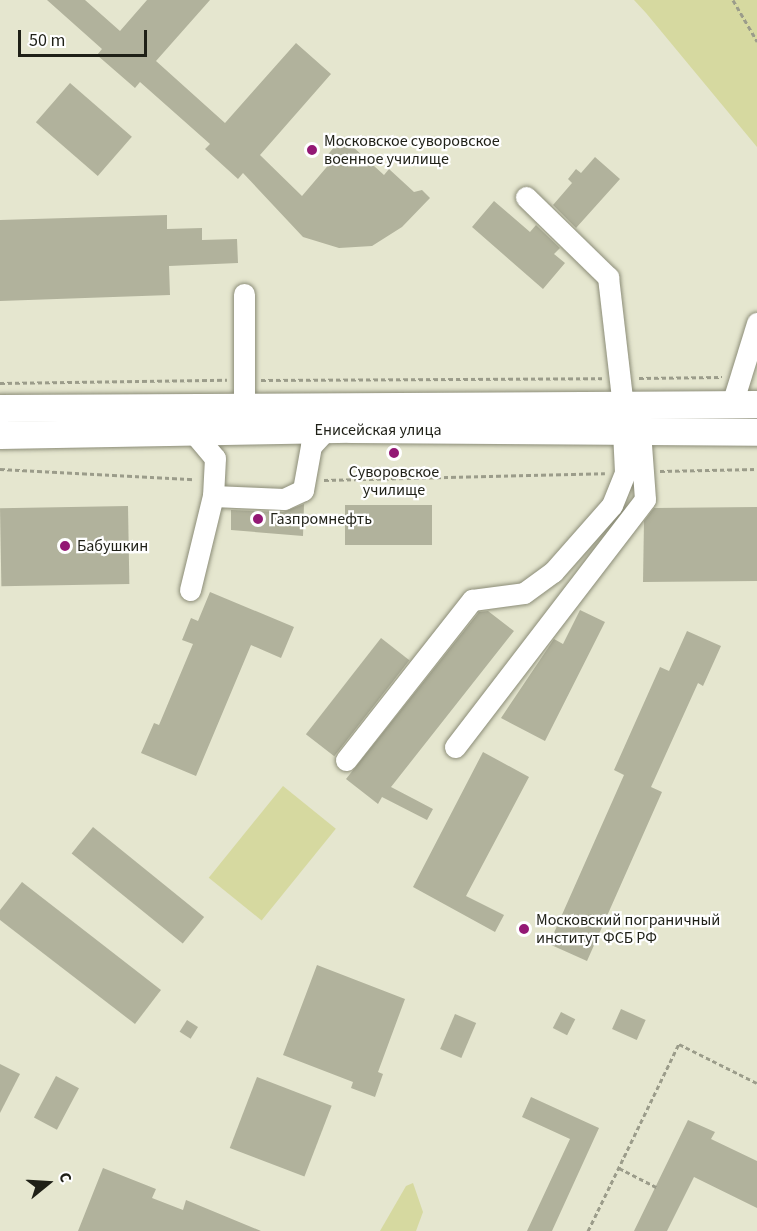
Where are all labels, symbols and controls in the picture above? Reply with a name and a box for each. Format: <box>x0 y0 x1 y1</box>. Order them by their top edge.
scale bar <box>21 18 150 56</box>
text: 50 m <box>29 28 65 53</box>
place label: Московское суворовское военное училище <box>324 131 500 169</box>
marker: Московское суворовское военное училище <box>305 143 319 157</box>
street label: Енисейская улица <box>315 420 441 440</box>
marker: Суворовское училище <box>387 446 401 460</box>
place label: Суворовское училище <box>349 462 439 500</box>
place label: Газпромнефть <box>270 509 372 529</box>
marker: Газпромнефть <box>251 512 265 526</box>
place label: Бабушкин <box>77 536 148 556</box>
marker: Бабушкин <box>58 539 72 553</box>
place label: Московский пограничный институт ФСБ РФ <box>536 910 720 948</box>
marker: Московский пограничный институт ФСБ РФ <box>517 922 531 936</box>
north arrow <box>18 1153 78 1213</box>
text: С <box>53 1170 77 1185</box>

